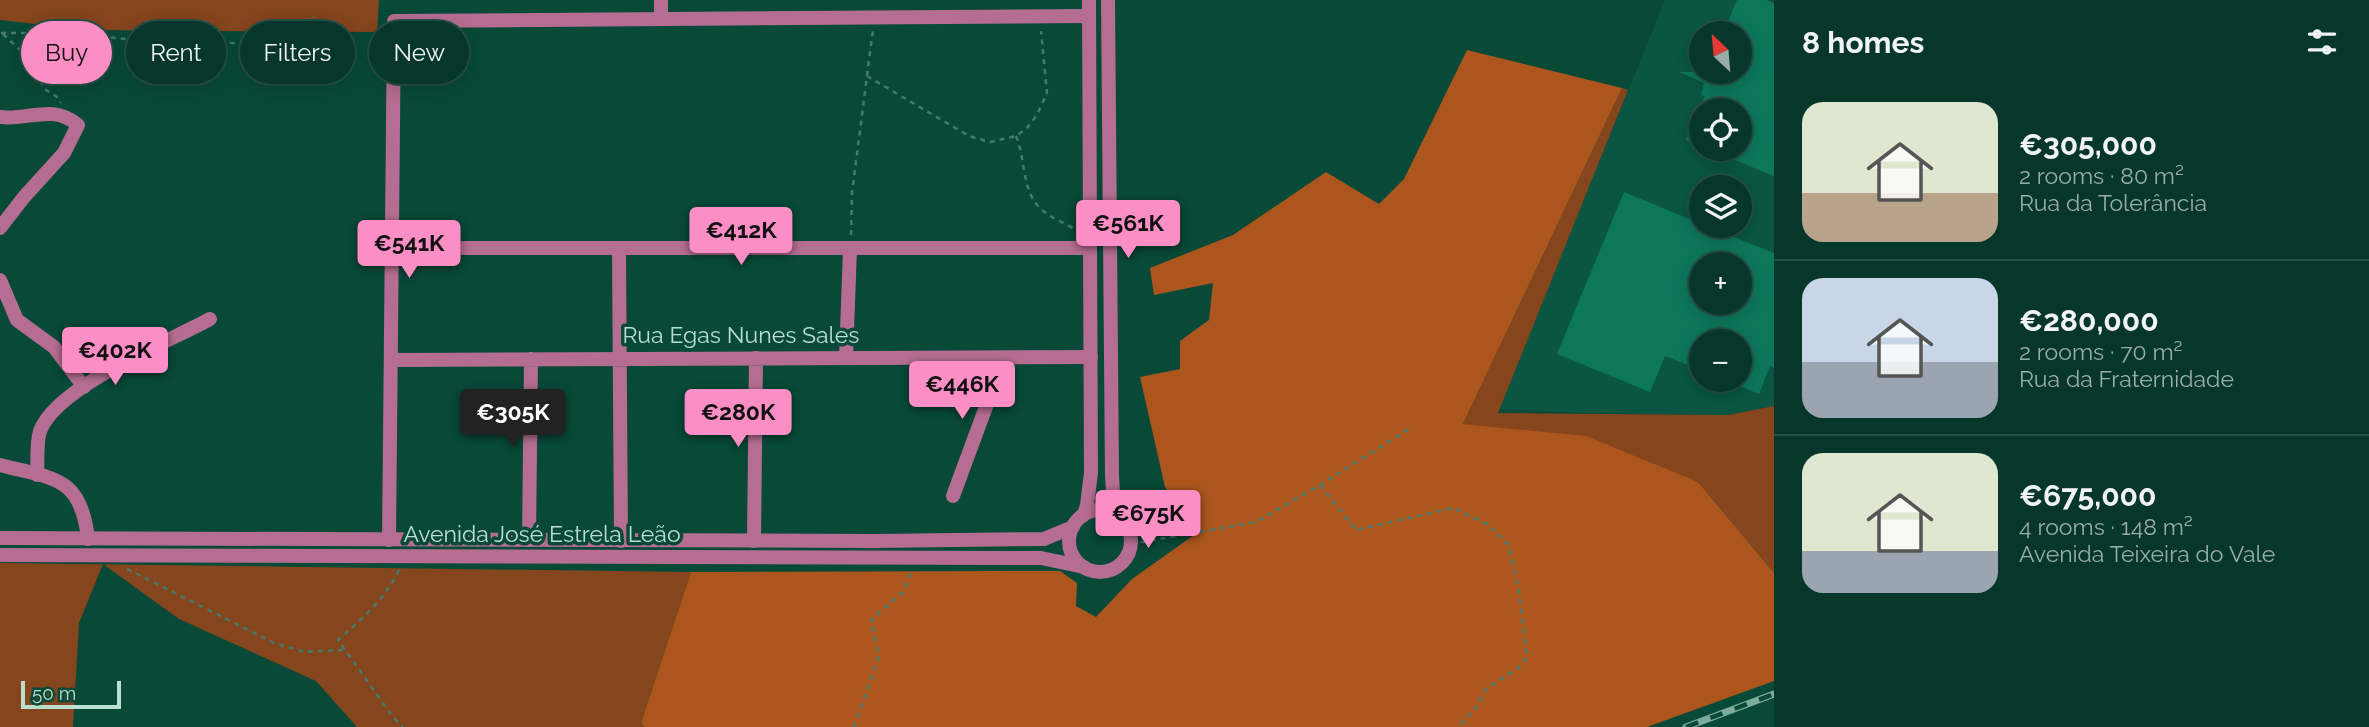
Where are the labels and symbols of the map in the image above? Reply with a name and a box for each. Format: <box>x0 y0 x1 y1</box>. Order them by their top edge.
north arrow <box>1689 21 1752 84</box>
pin: €561K <box>1079 201 1177 260</box>
pin: €412K <box>692 208 790 267</box>
pin: €541K <box>360 220 458 280</box>
street label: Rua Egas Nunes Sales <box>623 321 859 348</box>
pin: €402K <box>66 328 164 387</box>
pin: €446K <box>913 362 1011 421</box>
pin: €305K <box>464 390 562 449</box>
pin: €280K <box>689 390 787 449</box>
pin: €675K <box>1099 490 1197 550</box>
street label: Avenida José Estrela Leão <box>403 520 681 547</box>
scale bar <box>21 678 121 710</box>

